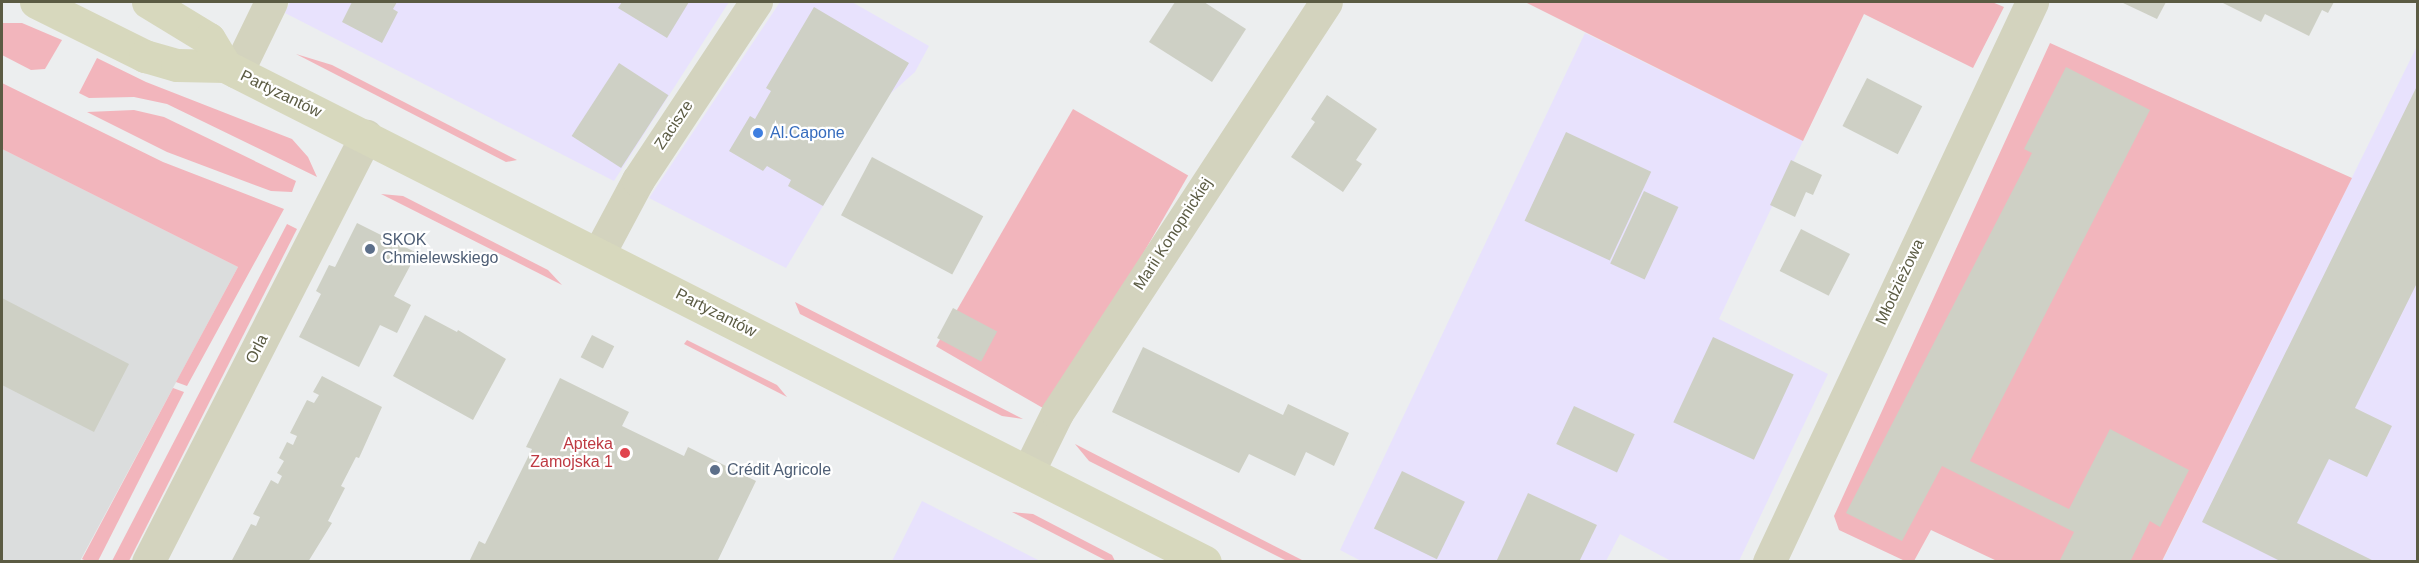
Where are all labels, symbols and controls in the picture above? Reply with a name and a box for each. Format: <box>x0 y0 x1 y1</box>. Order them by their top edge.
street label: Partyzantów <box>237 66 325 122</box>
street label: Zacisze <box>651 97 697 153</box>
place label: Al.Capone <box>770 123 845 143</box>
marker: Al.Capone <box>751 126 765 140</box>
street label: Marii Konopnickiej <box>1130 174 1216 294</box>
place label: SKOK Chmielewskiego <box>382 230 498 268</box>
street label: Młodzieżowa <box>1872 236 1928 328</box>
marker: SKOK Chmielewskiego <box>363 242 377 256</box>
street label: Partyzantów <box>672 284 760 342</box>
street label: Orla <box>242 331 272 367</box>
place label: Apteka Zamojska 1 <box>530 434 613 472</box>
marker: Apteka Zamojska 1 <box>618 446 632 460</box>
place label: Crédit Agricole <box>727 460 832 480</box>
marker: Crédit Agricole <box>708 463 722 477</box>

